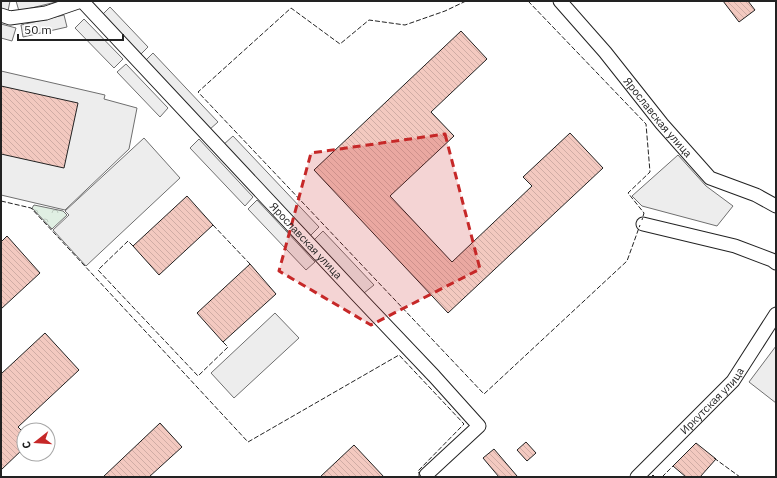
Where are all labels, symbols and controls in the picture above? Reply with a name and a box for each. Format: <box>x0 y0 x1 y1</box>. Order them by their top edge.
scale bar <box>18 16 123 42</box>
text: 50 m <box>24 22 52 37</box>
street label: Ярославская улица <box>621 74 695 160</box>
street label: Ярославская улица <box>267 199 345 282</box>
street label: Иркутская улица <box>677 365 747 437</box>
north arrow <box>16 422 56 462</box>
text: С <box>19 439 34 450</box>

